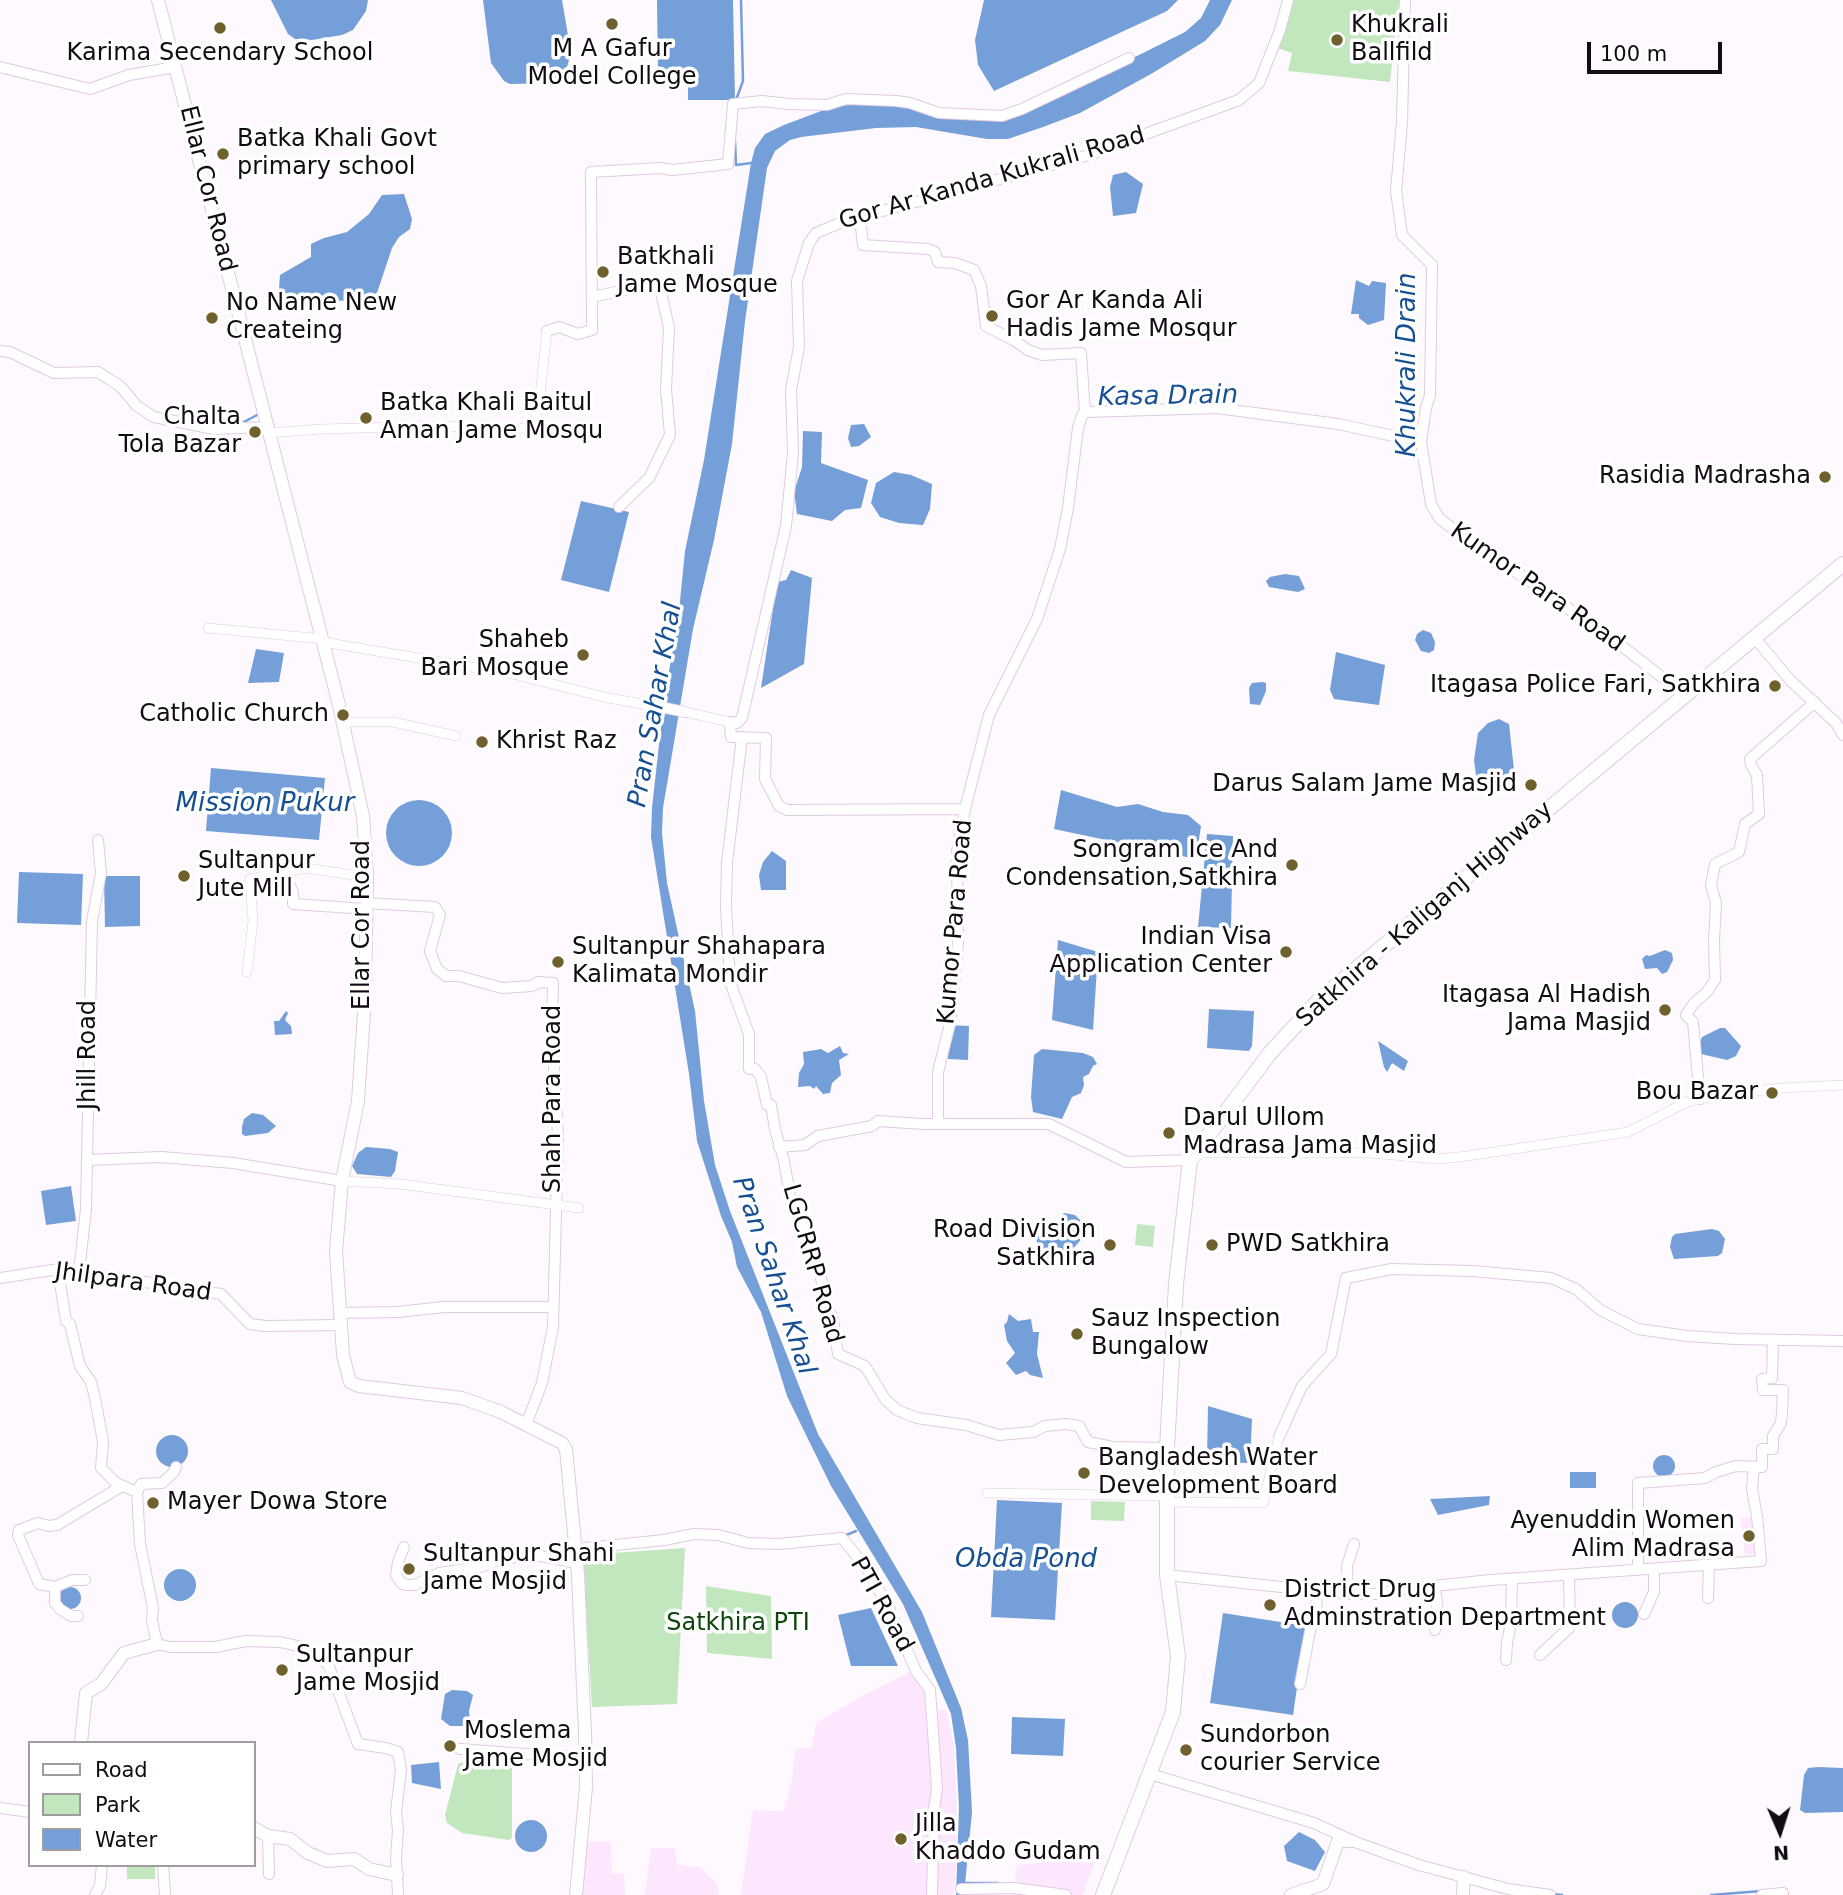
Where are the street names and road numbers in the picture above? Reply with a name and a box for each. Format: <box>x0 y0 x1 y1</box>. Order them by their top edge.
street label: Ellar Cor Road <box>172 103 242 275</box>
street label: Gor Ar Kanda Kukrali Road <box>836 121 1148 237</box>
street label: Kumor Para Road <box>1444 517 1630 659</box>
street label: Satkhira - Kaliganj Highway <box>1291 796 1559 1034</box>
street label: Kumor Para Road <box>933 818 979 1026</box>
street label: Ellar Cor Road <box>349 840 377 1010</box>
street label: Jhill Road <box>75 1000 103 1110</box>
street label: Shah Para Road <box>540 1005 568 1193</box>
street label: LGCRRP Road <box>776 1181 848 1347</box>
street label: Jhilpara Road <box>53 1258 213 1308</box>
street label: PTI Road <box>843 1553 919 1657</box>

